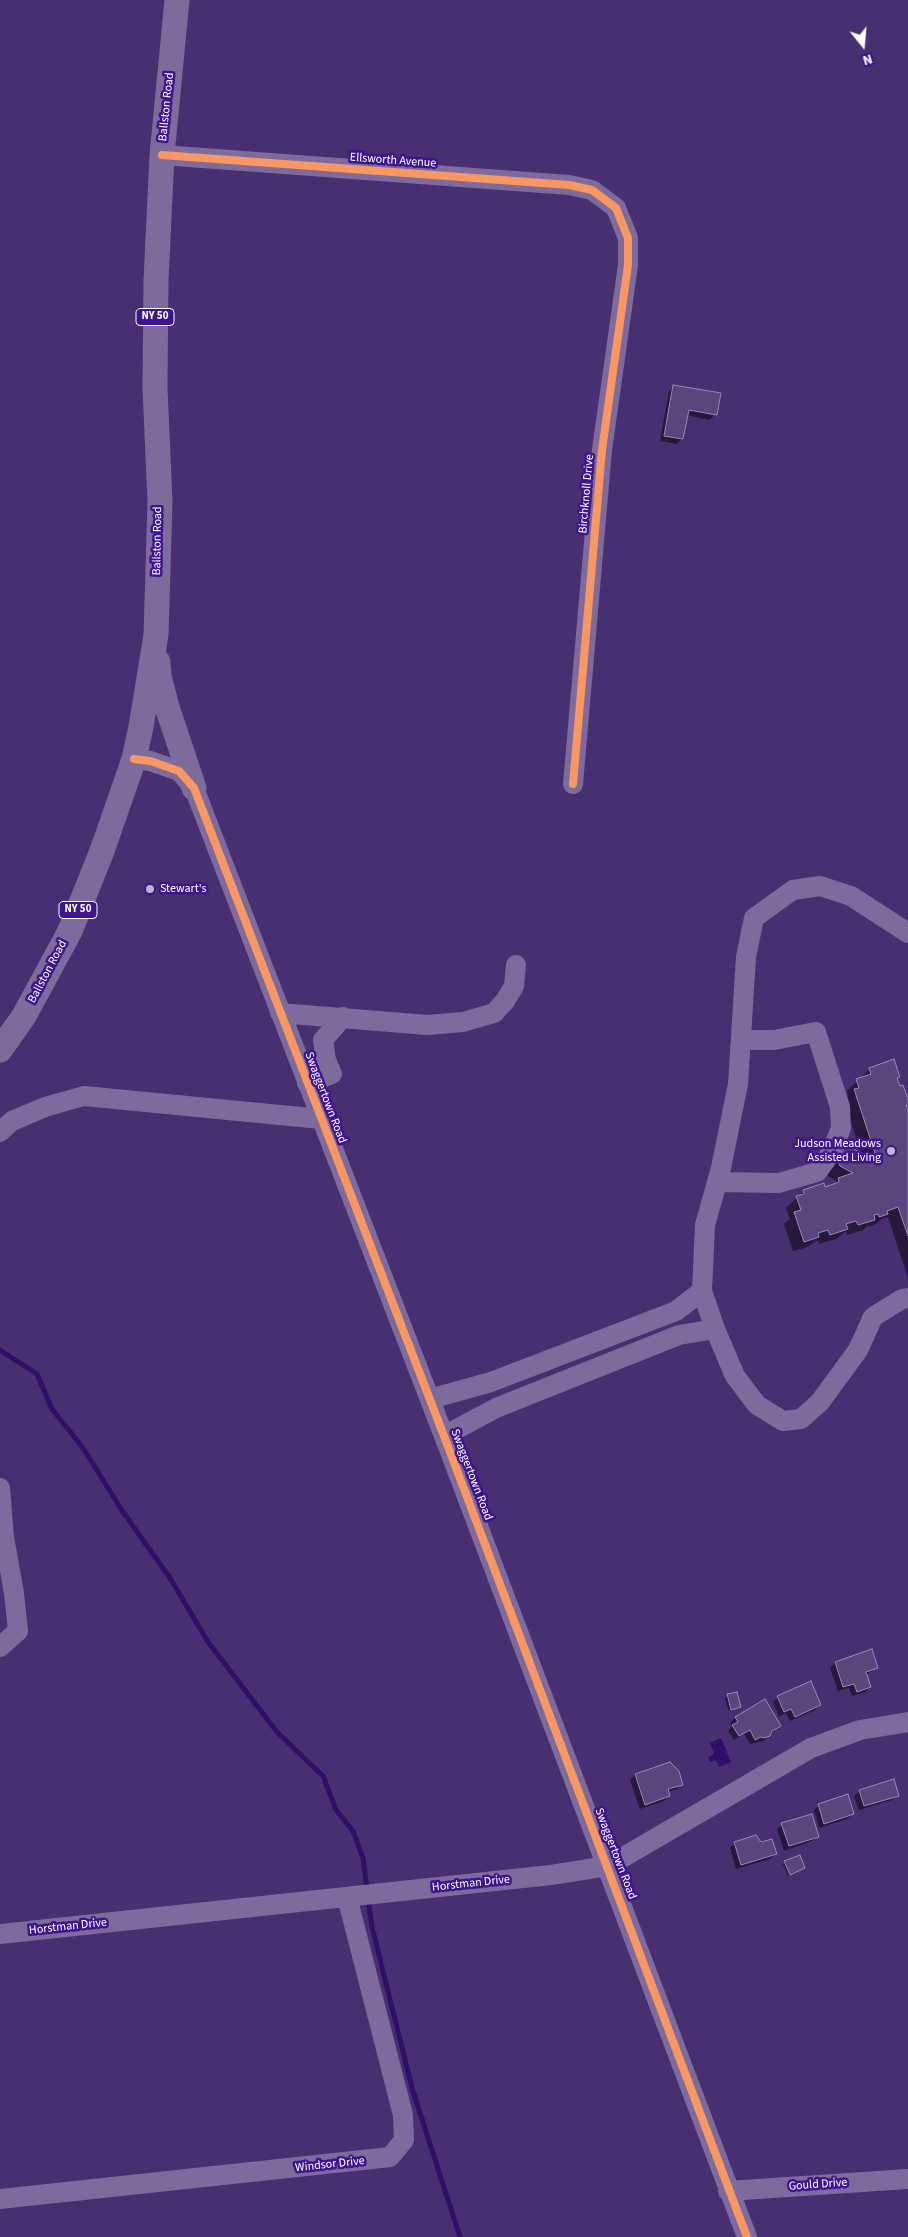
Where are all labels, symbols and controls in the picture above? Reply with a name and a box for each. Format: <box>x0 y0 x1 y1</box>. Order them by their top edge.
north arrow <box>838 20 888 70</box>
text: N <box>860 48 875 70</box>
street label: Ballston Road <box>156 72 178 142</box>
street label: Ellsworth Avenue <box>349 151 437 171</box>
road number: NY 50 <box>136 308 174 326</box>
street label: Birchknoll Drive <box>576 454 598 534</box>
street label: Ballston Road <box>150 506 166 576</box>
place label: Stewart's <box>160 882 207 896</box>
marker: Stewart's <box>144 883 156 895</box>
road number: NY 50 <box>59 902 97 918</box>
street label: Ballston Road <box>25 938 71 1006</box>
street label: Swaggertown Road <box>301 1050 349 1146</box>
place label: Judson Meadows Assisted Living <box>794 1137 881 1165</box>
marker: Judson Meadows Assisted Living <box>885 1145 897 1157</box>
street label: Swaggertown Road <box>447 1427 495 1523</box>
street label: Swaggertown Road <box>591 1806 639 1902</box>
street label: Horstman Drive <box>431 1873 511 1895</box>
street label: Horstman Drive <box>28 1916 108 1938</box>
street label: Windsor Drive <box>295 2154 365 2176</box>
street label: Gould Drive <box>788 2176 848 2194</box>

